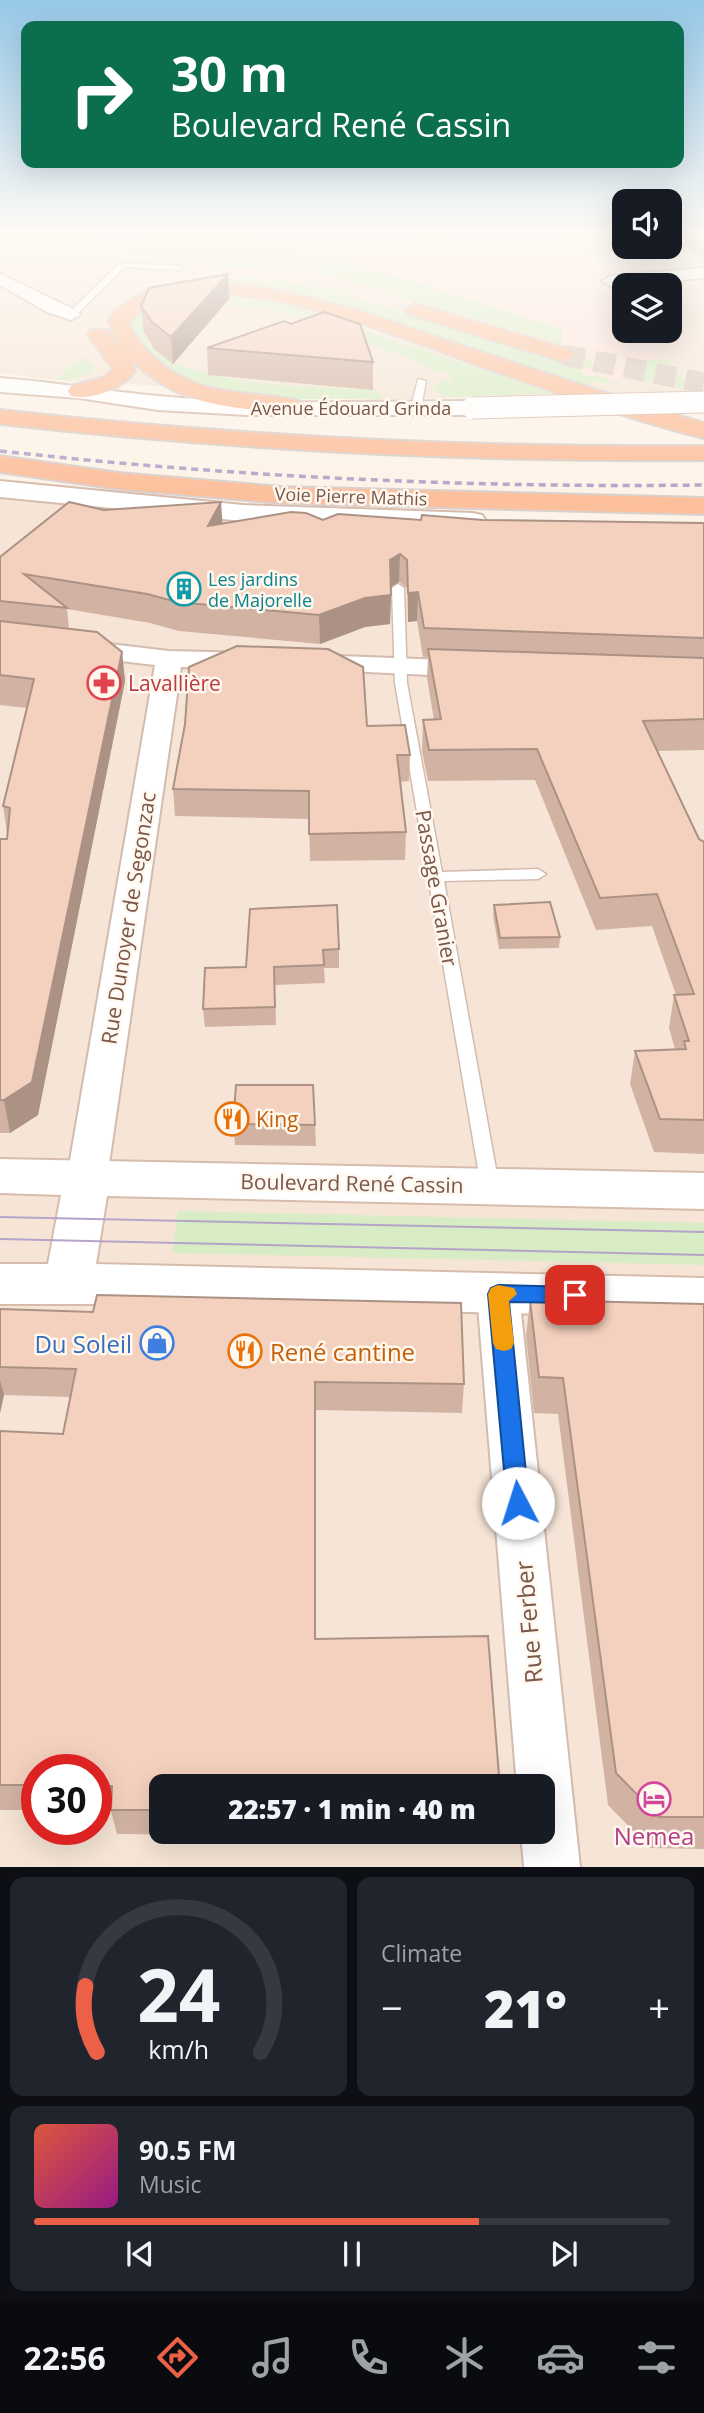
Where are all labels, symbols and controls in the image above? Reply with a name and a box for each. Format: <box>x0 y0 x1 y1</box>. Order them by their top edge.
text: 30 m <box>171 40 288 106</box>
icon: right <box>56 49 147 140</box>
text: Boulevard René Cassin <box>171 103 511 146</box>
map controls <box>612 189 682 343</box>
button: sound <box>612 189 682 259</box>
button: layers <box>612 273 682 343</box>
street label: Avenue Édouard Grinda <box>251 396 451 420</box>
street label: Voie Pierre Mathis <box>274 481 428 511</box>
place label: Les jardins de Majorelle <box>208 567 312 612</box>
building icon: Les jardins de Majorelle <box>165 570 203 608</box>
pharmacy icon: Lavallière <box>85 664 123 702</box>
place label: Lavallière <box>128 669 221 697</box>
street label: Rue Dunoyer de Segonzac <box>94 790 162 1046</box>
street label: Passage Granier <box>409 807 465 969</box>
restaurant icon: King <box>213 1100 251 1138</box>
place label: King <box>256 1105 298 1133</box>
street label: Boulevard René Cassin <box>240 1167 464 1199</box>
pin <box>545 1265 605 1325</box>
icon: arrive <box>556 1276 594 1314</box>
shop icon: Du Soleil <box>138 1324 176 1362</box>
place label: Du Soleil <box>34 1327 132 1360</box>
restaurant icon: René cantine <box>226 1332 264 1370</box>
place label: René cantine <box>270 1335 415 1368</box>
position arrow <box>481 1466 555 1540</box>
street label: Rue Ferber <box>506 1559 550 1685</box>
speed limit sign: 30 <box>21 1754 112 1845</box>
hotel icon: Nemea <box>635 1780 673 1818</box>
text: 22:57 · 1 min · 40 m <box>228 1791 476 1827</box>
place label: Nemea <box>614 1819 694 1852</box>
text: Climate <box>381 1937 462 1969</box>
text: 24 <box>137 1945 220 2044</box>
text: 21° <box>484 1972 567 2043</box>
text: − <box>381 1981 403 2033</box>
text: + <box>648 1981 670 2033</box>
text: km/h <box>148 2032 209 2066</box>
text: 90.5 FM <box>139 2132 237 2168</box>
text: Music <box>139 2168 202 2200</box>
icon: previous <box>121 2235 159 2273</box>
icon: pause <box>333 2235 371 2273</box>
icon: next <box>545 2235 583 2273</box>
icon: directions <box>153 2333 202 2382</box>
icon: music <box>248 2333 297 2382</box>
icon: phone <box>344 2333 393 2382</box>
icon: climate <box>440 2333 489 2382</box>
icon: car <box>536 2333 585 2382</box>
icon: filters <box>632 2333 681 2382</box>
text: 22:56 <box>23 2336 106 2379</box>

